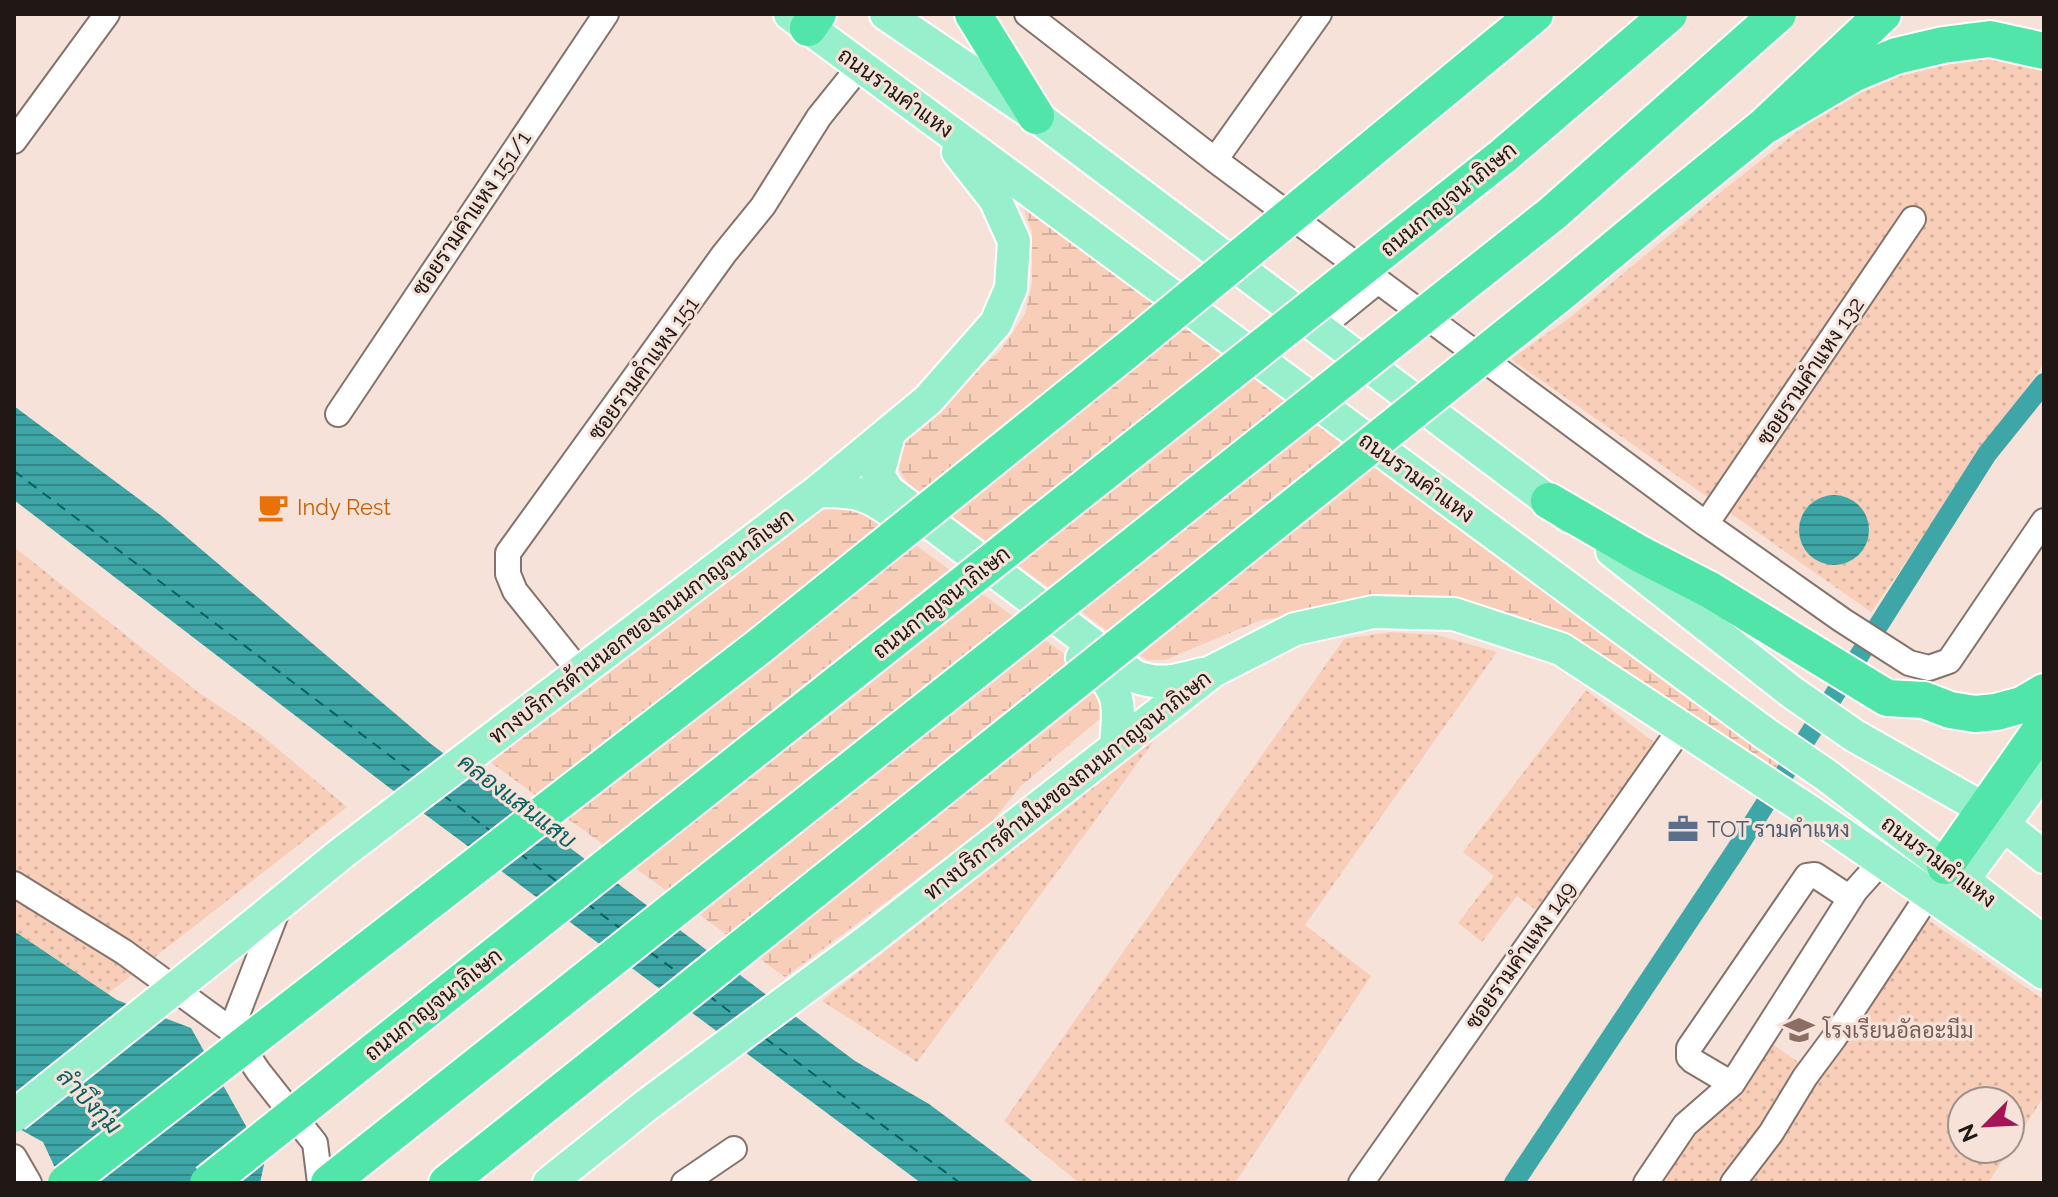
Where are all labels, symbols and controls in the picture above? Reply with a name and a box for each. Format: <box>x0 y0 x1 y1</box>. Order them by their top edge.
street label: ถนนรามคำแหง <box>833 41 959 143</box>
street label: ซอยรามคำแหง 151/1 <box>406 126 536 300</box>
street label: ถนนกาญจนาภิเษก <box>1375 136 1522 263</box>
street label: ซอยรามคำแหง 151 <box>582 291 704 445</box>
street label: ซอยรามคำแหง 132 <box>1751 292 1869 450</box>
street label: ถนนรามคำแหง <box>1354 426 1480 528</box>
cafe icon: Indy Rest <box>256 490 290 524</box>
place label: Indy Rest <box>297 494 391 520</box>
street label: ทางบริการด้านนอกของถนนกาญจนาภิเษก <box>483 502 799 750</box>
street label: ถนนกาญจนาภิเษก <box>867 540 1016 665</box>
street label: ทางบริการด้านในของถนนกาญจนาภิเษก <box>918 664 1216 906</box>
water label: คลองแสนแสบ <box>453 747 582 855</box>
street label: ถนนรามคำแหง <box>1877 810 2001 912</box>
office icon: TOT รามคำแหง <box>1666 812 1700 846</box>
place label: TOT รามคำแหง <box>1707 816 1850 842</box>
street label: ซอยรามคำแหง 149 <box>1459 876 1581 1034</box>
street label: ถนนกาญจนาภิเษก <box>359 942 508 1067</box>
school or university icon: โรงเรียนอัลอะมีม <box>1782 1013 1816 1047</box>
place label: โรงเรียนอัลอะมีม <box>1822 1016 1973 1043</box>
water label: ลำบึงกุ่ม <box>50 1062 128 1141</box>
north arrow <box>1946 1085 2026 1165</box>
text: N <box>1952 1120 1983 1146</box>

